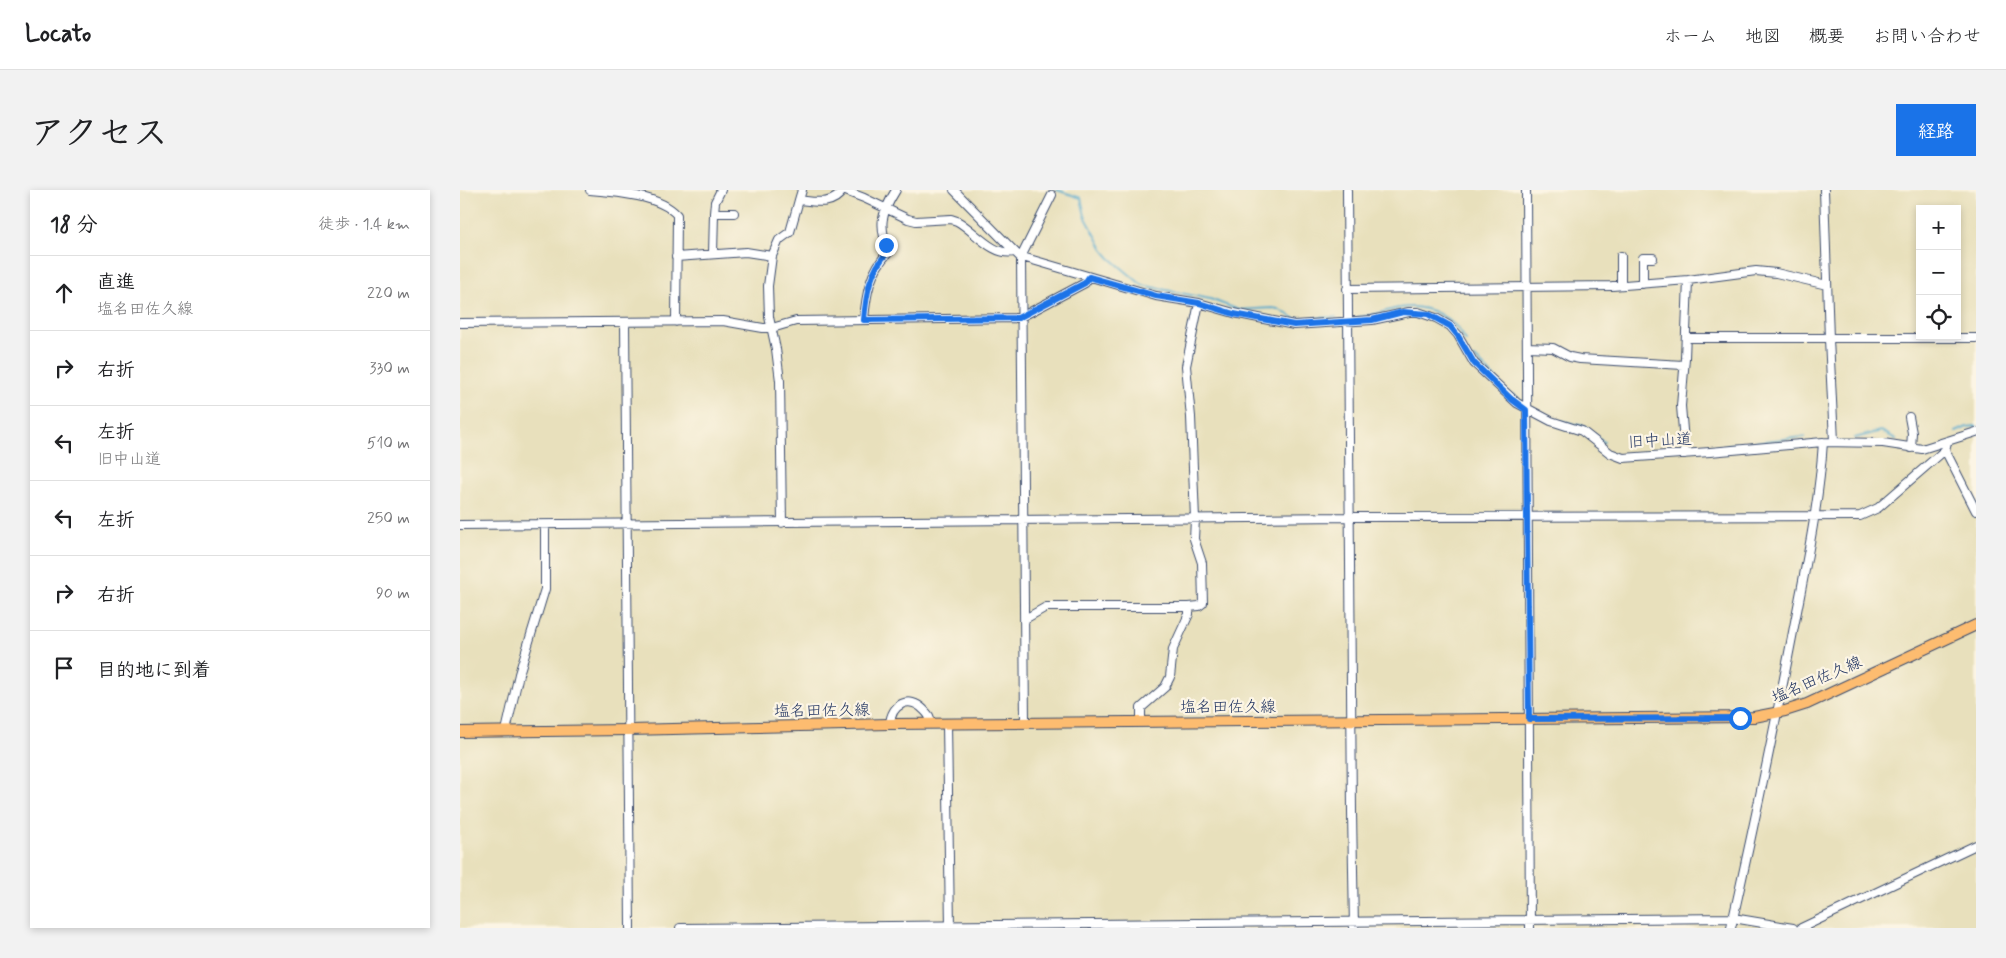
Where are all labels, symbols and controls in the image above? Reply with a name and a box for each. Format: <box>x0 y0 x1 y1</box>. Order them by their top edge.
text: Locato <box>25 19 91 50</box>
text: ホーム <box>1664 25 1717 49</box>
text: 地図 <box>1745 25 1781 49</box>
text: 概要 <box>1809 25 1845 49</box>
text: お問い合わせ <box>1873 25 1981 49</box>
button: 経路 <box>1896 104 1976 156</box>
text: アクセス <box>30 111 168 157</box>
map controls <box>1916 205 1961 340</box>
button: + <box>1916 205 1961 250</box>
text: 18 分 <box>50 211 98 239</box>
text: 徒歩 · 1.4 km <box>318 214 410 235</box>
route end <box>875 234 898 257</box>
button: − <box>1916 250 1961 295</box>
text: 直進 <box>97 270 135 295</box>
icon: ahead <box>50 279 78 307</box>
text: 220 m <box>367 283 410 304</box>
button: locate <box>1916 295 1961 340</box>
text: 塩名田佐久線 <box>97 299 193 320</box>
icon: right <box>50 354 78 382</box>
text: 右折 <box>97 358 135 383</box>
text: 330 m <box>369 358 410 379</box>
text: 左折 <box>97 420 135 445</box>
icon: left <box>50 429 78 457</box>
street label: 旧中山道 <box>1627 429 1693 453</box>
text: 510 m <box>367 433 410 454</box>
text: 旧中山道 <box>97 449 161 470</box>
icon: left <box>50 504 78 532</box>
text: 左折 <box>97 508 135 533</box>
text: 250 m <box>367 508 410 529</box>
icon: right <box>50 579 78 607</box>
text: 右折 <box>97 583 135 608</box>
text: 90 m <box>376 583 410 604</box>
street label: 塩名田佐久線 <box>1769 652 1865 708</box>
icon: arrive <box>50 654 78 682</box>
text: 目的地に到着 <box>97 658 211 683</box>
street label: 塩名田佐久線 <box>1180 697 1276 718</box>
street label: 塩名田佐久線 <box>774 700 870 722</box>
route start <box>1729 707 1752 730</box>

